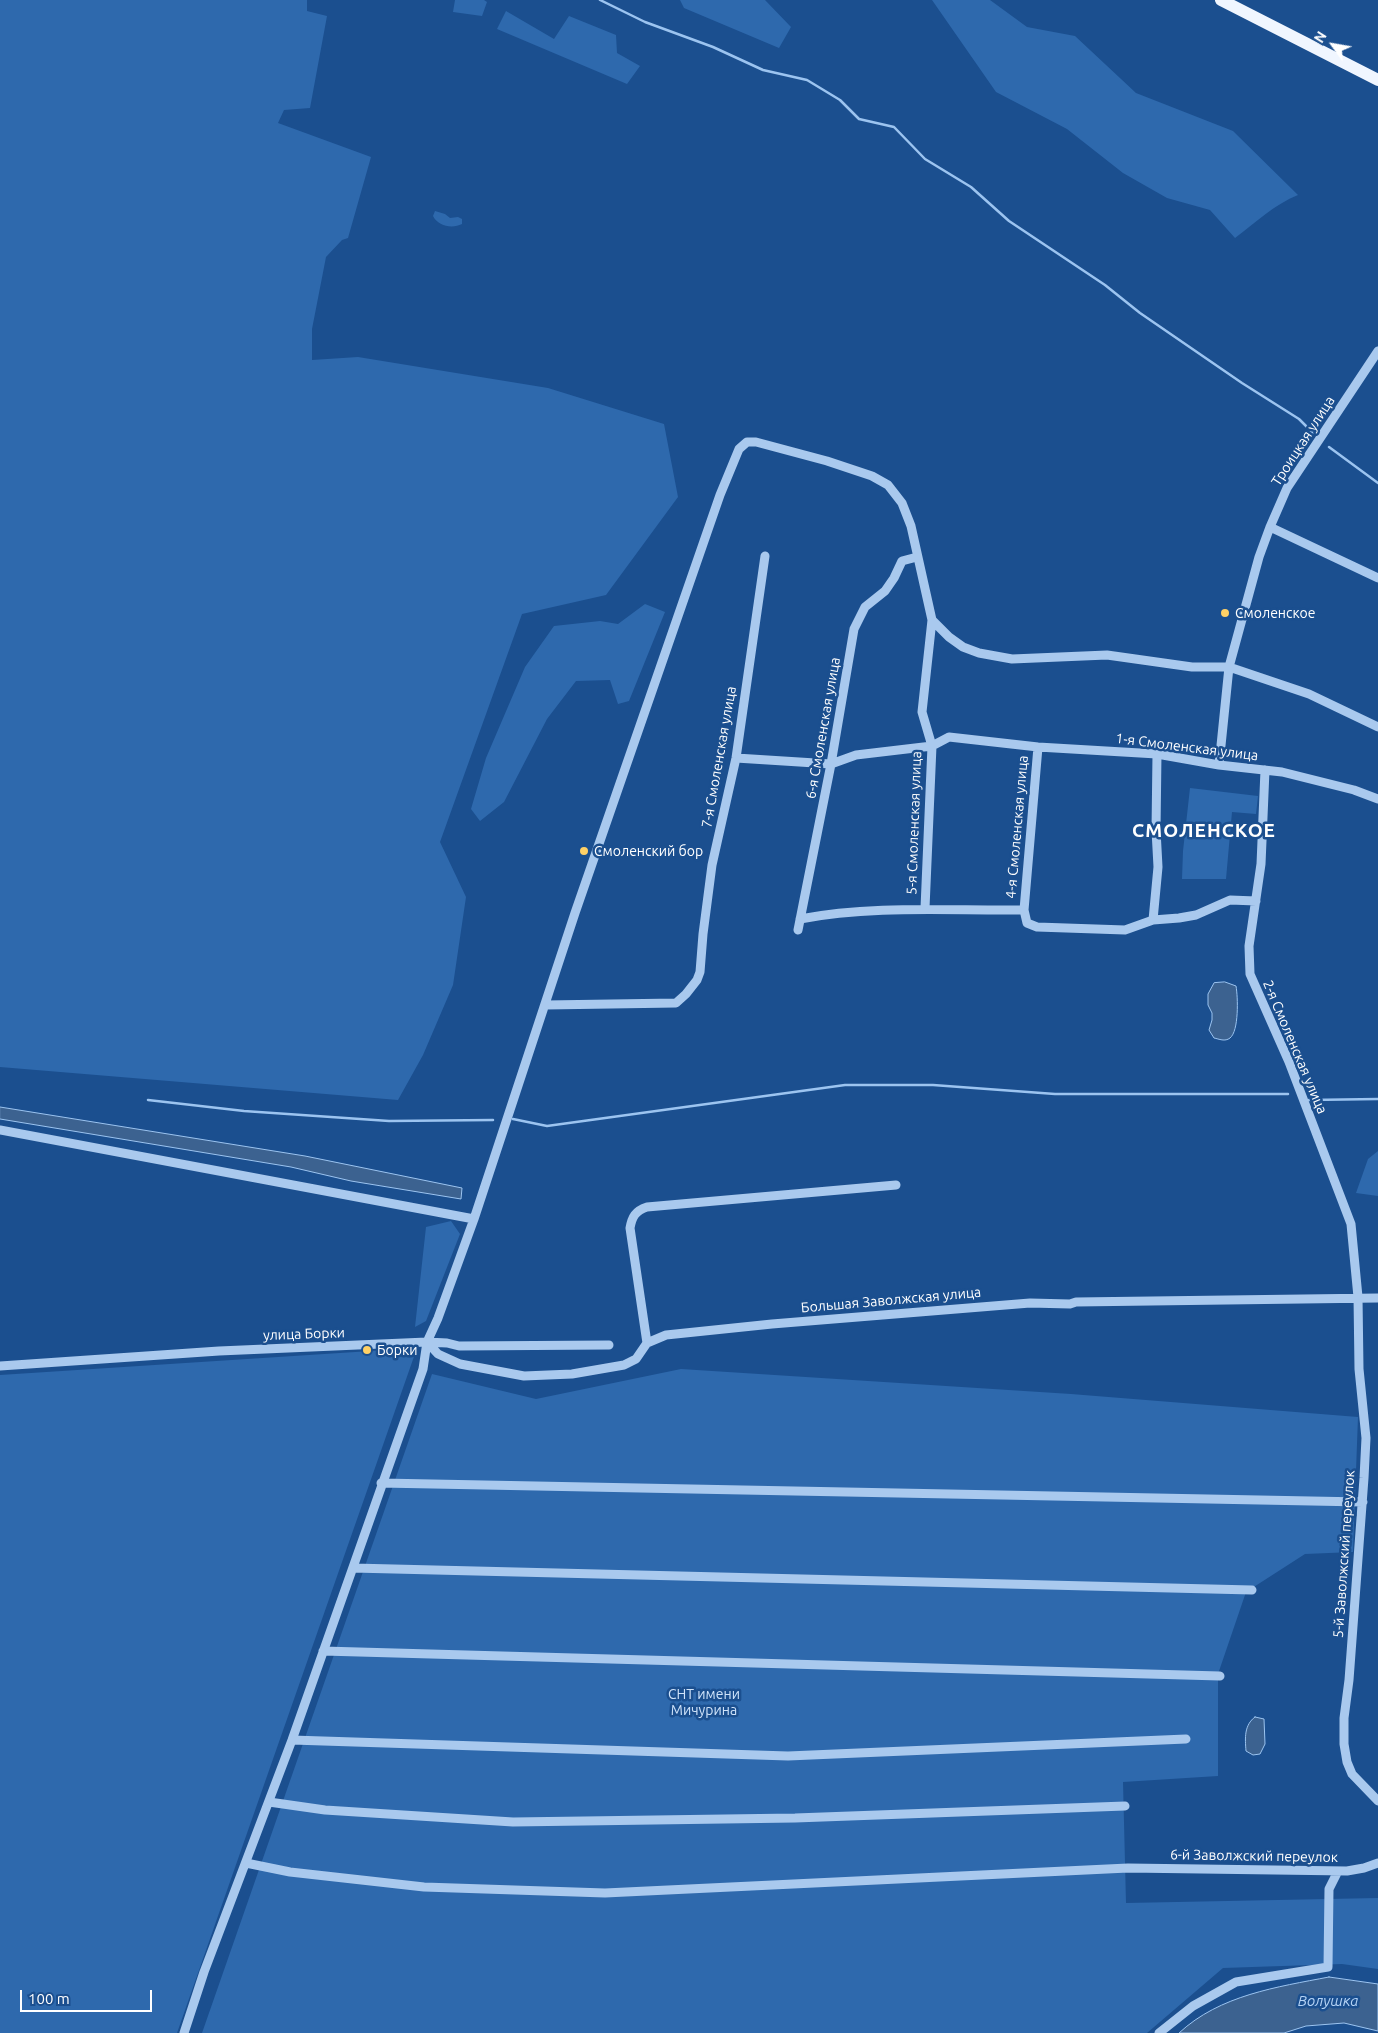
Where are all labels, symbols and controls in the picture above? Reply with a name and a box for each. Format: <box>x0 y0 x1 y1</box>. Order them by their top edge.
north arrow <box>1308 20 1358 70</box>
text: N <box>1311 28 1330 46</box>
street label: Троицкая улица <box>1268 393 1338 489</box>
place label: Смоленское <box>1235 605 1315 621</box>
marker: Смоленское <box>1219 607 1231 619</box>
street label: 6-я Смоленская улица <box>802 656 844 800</box>
street label: 7-я Смоленская улица <box>698 685 740 829</box>
street label: 1-я Смоленская улица <box>1115 730 1259 764</box>
street label: 5-я Смоленская улица <box>903 751 925 895</box>
street label: 4-я Смоленская улица <box>1002 755 1032 899</box>
district label: СМОЛЕНСКОЕ <box>1131 820 1277 842</box>
place label: Смоленский бор <box>594 843 703 859</box>
marker: Смоленский бор <box>578 845 590 857</box>
street label: 2-я Смоленская улица <box>1259 978 1331 1116</box>
street label: Большая Заволжская улица <box>800 1284 982 1316</box>
street label: улица Борки <box>263 1324 345 1344</box>
place label: Борки <box>377 1342 418 1358</box>
marker: Борки <box>361 1344 373 1356</box>
street label: 5-й Заволжский переулок <box>1330 1470 1358 1638</box>
park label: СНТ имени Мичурина <box>668 1686 740 1718</box>
street label: 6-й Заволжский переулок <box>1170 1846 1338 1866</box>
scale bar <box>22 1980 155 2012</box>
text: 100 m <box>28 1990 70 2007</box>
water label: Волушка <box>1298 1992 1358 2010</box>

